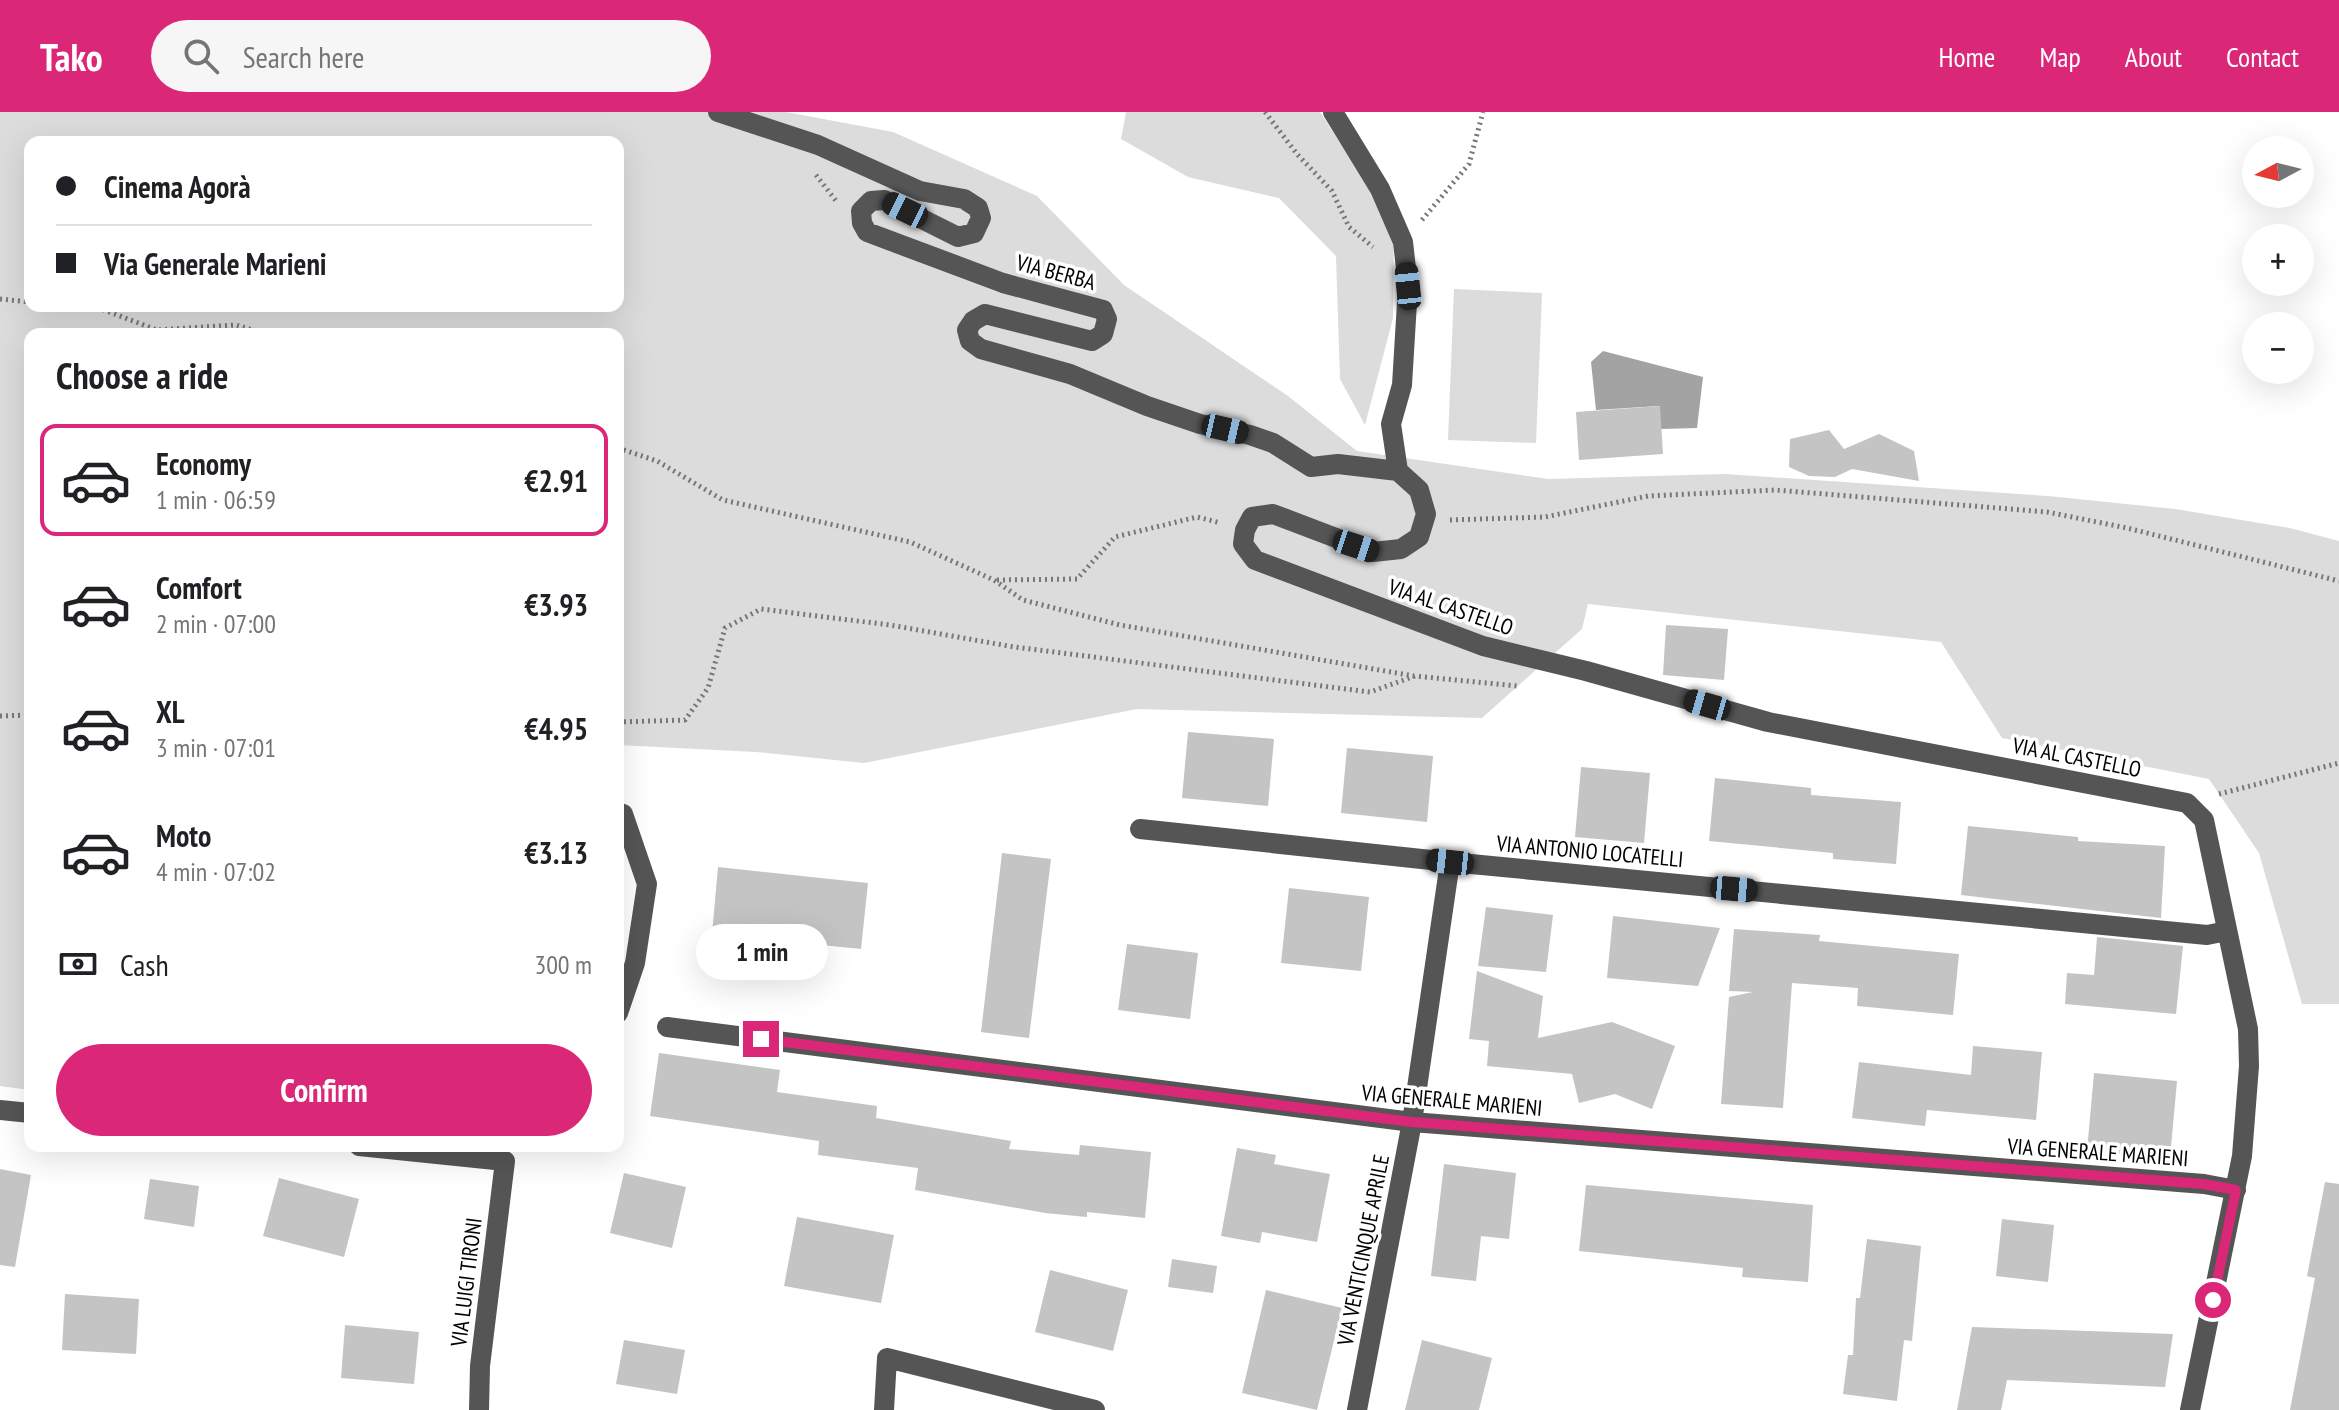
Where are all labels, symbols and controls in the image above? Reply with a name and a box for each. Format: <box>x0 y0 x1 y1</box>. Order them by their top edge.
search box <box>151 20 711 92</box>
text: Tako <box>40 32 103 81</box>
icon: search <box>179 34 223 78</box>
text: Search here <box>243 37 365 76</box>
text: Home <box>1939 38 1995 75</box>
text: Map <box>2039 38 2081 75</box>
text: About <box>2125 38 2182 75</box>
text: Contact <box>2226 38 2299 75</box>
north arrow <box>2242 136 2314 208</box>
map controls <box>2242 136 2314 384</box>
text: Cinema Agorà <box>104 167 251 206</box>
car <box>878 189 932 231</box>
button: + <box>2242 224 2314 296</box>
text: Via Generale Marieni <box>104 244 327 283</box>
street label: VIA BERBA <box>1012 248 1099 296</box>
car <box>1394 261 1422 311</box>
button: − <box>2242 312 2314 384</box>
text: Choose a ride <box>56 352 228 399</box>
car <box>1199 412 1251 446</box>
icon: car <box>60 444 132 516</box>
text: Economy <box>156 444 251 483</box>
text: €2.91 <box>524 461 588 500</box>
text: 1 min · 06:59 <box>156 483 276 516</box>
car <box>1329 527 1383 565</box>
icon: car <box>60 568 132 640</box>
text: Comfort <box>156 568 242 607</box>
street label: VIA AL CASTELLO <box>1384 572 1517 641</box>
text: €3.93 <box>524 585 588 624</box>
text: 2 min · 07:00 <box>156 607 276 640</box>
car <box>1681 687 1733 723</box>
icon: car <box>60 692 132 764</box>
text: XL <box>156 692 185 731</box>
text: €4.95 <box>524 709 588 748</box>
text: 3 min · 07:01 <box>156 731 276 764</box>
street label: VIA AL CASTELLO <box>2009 731 2144 783</box>
icon: car <box>60 816 132 888</box>
text: Moto <box>156 816 211 855</box>
street label: VIA ANTONIO LOCATELLI <box>1494 829 1685 873</box>
text: €3.13 <box>524 833 588 872</box>
car <box>1425 848 1475 876</box>
text: 4 min · 07:02 <box>156 855 276 888</box>
car <box>1709 875 1759 903</box>
callout: 1 min <box>695 923 827 979</box>
text: 1 min <box>736 935 788 968</box>
icon: cash <box>56 942 100 986</box>
text: Cash <box>120 945 169 984</box>
text: 300 m <box>534 948 592 981</box>
route end <box>743 1021 779 1057</box>
button: Confirm <box>56 1044 592 1136</box>
street label: VIA GENERALE MARIENI <box>1359 1078 1544 1122</box>
street label: VIA GENERALE MARIENI <box>2006 1132 2189 1172</box>
street label: VIA VENTICINQUE APRILE <box>1331 1152 1395 1349</box>
street label: VIA LUIGI TIRONI <box>444 1216 488 1349</box>
route start <box>2195 1282 2231 1318</box>

